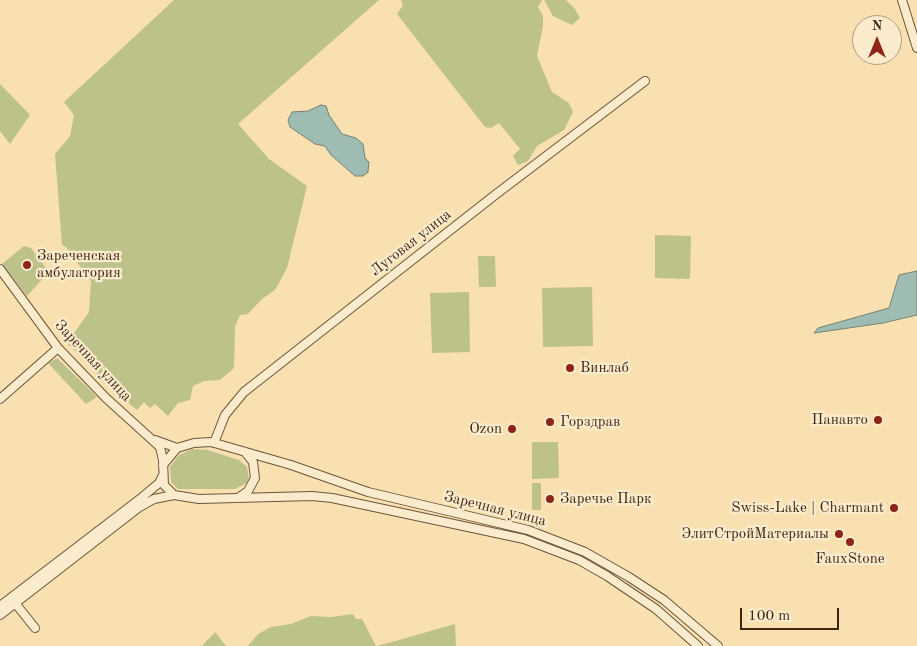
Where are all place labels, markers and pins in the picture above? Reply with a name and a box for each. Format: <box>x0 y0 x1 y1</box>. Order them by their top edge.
place label: Зареченская амбулатория <box>37 247 121 282</box>
marker: Зареченская амбулатория <box>21 259 33 271</box>
place label: Винлаб <box>580 359 629 377</box>
marker: Винлаб <box>564 362 576 374</box>
place label: Панавто <box>811 411 868 429</box>
place label: Горздрав <box>560 413 620 431</box>
marker: Панавто <box>872 414 884 426</box>
marker: Горздрав <box>544 416 556 428</box>
place label: Ozon <box>469 420 502 438</box>
marker: Ozon <box>506 423 518 435</box>
place label: Заречье Парк <box>560 490 652 508</box>
marker: Заречье Парк <box>544 493 556 505</box>
place label: Swiss-Lake | Charmant <box>731 499 884 517</box>
marker: Swiss-Lake | Charmant <box>888 502 900 514</box>
place label: ЭлитСтройМатериалы <box>682 525 829 543</box>
marker: ЭлитСтройМатериалы <box>833 528 845 540</box>
marker: FauxStone <box>844 536 856 548</box>
place label: FauxStone <box>815 550 885 568</box>

